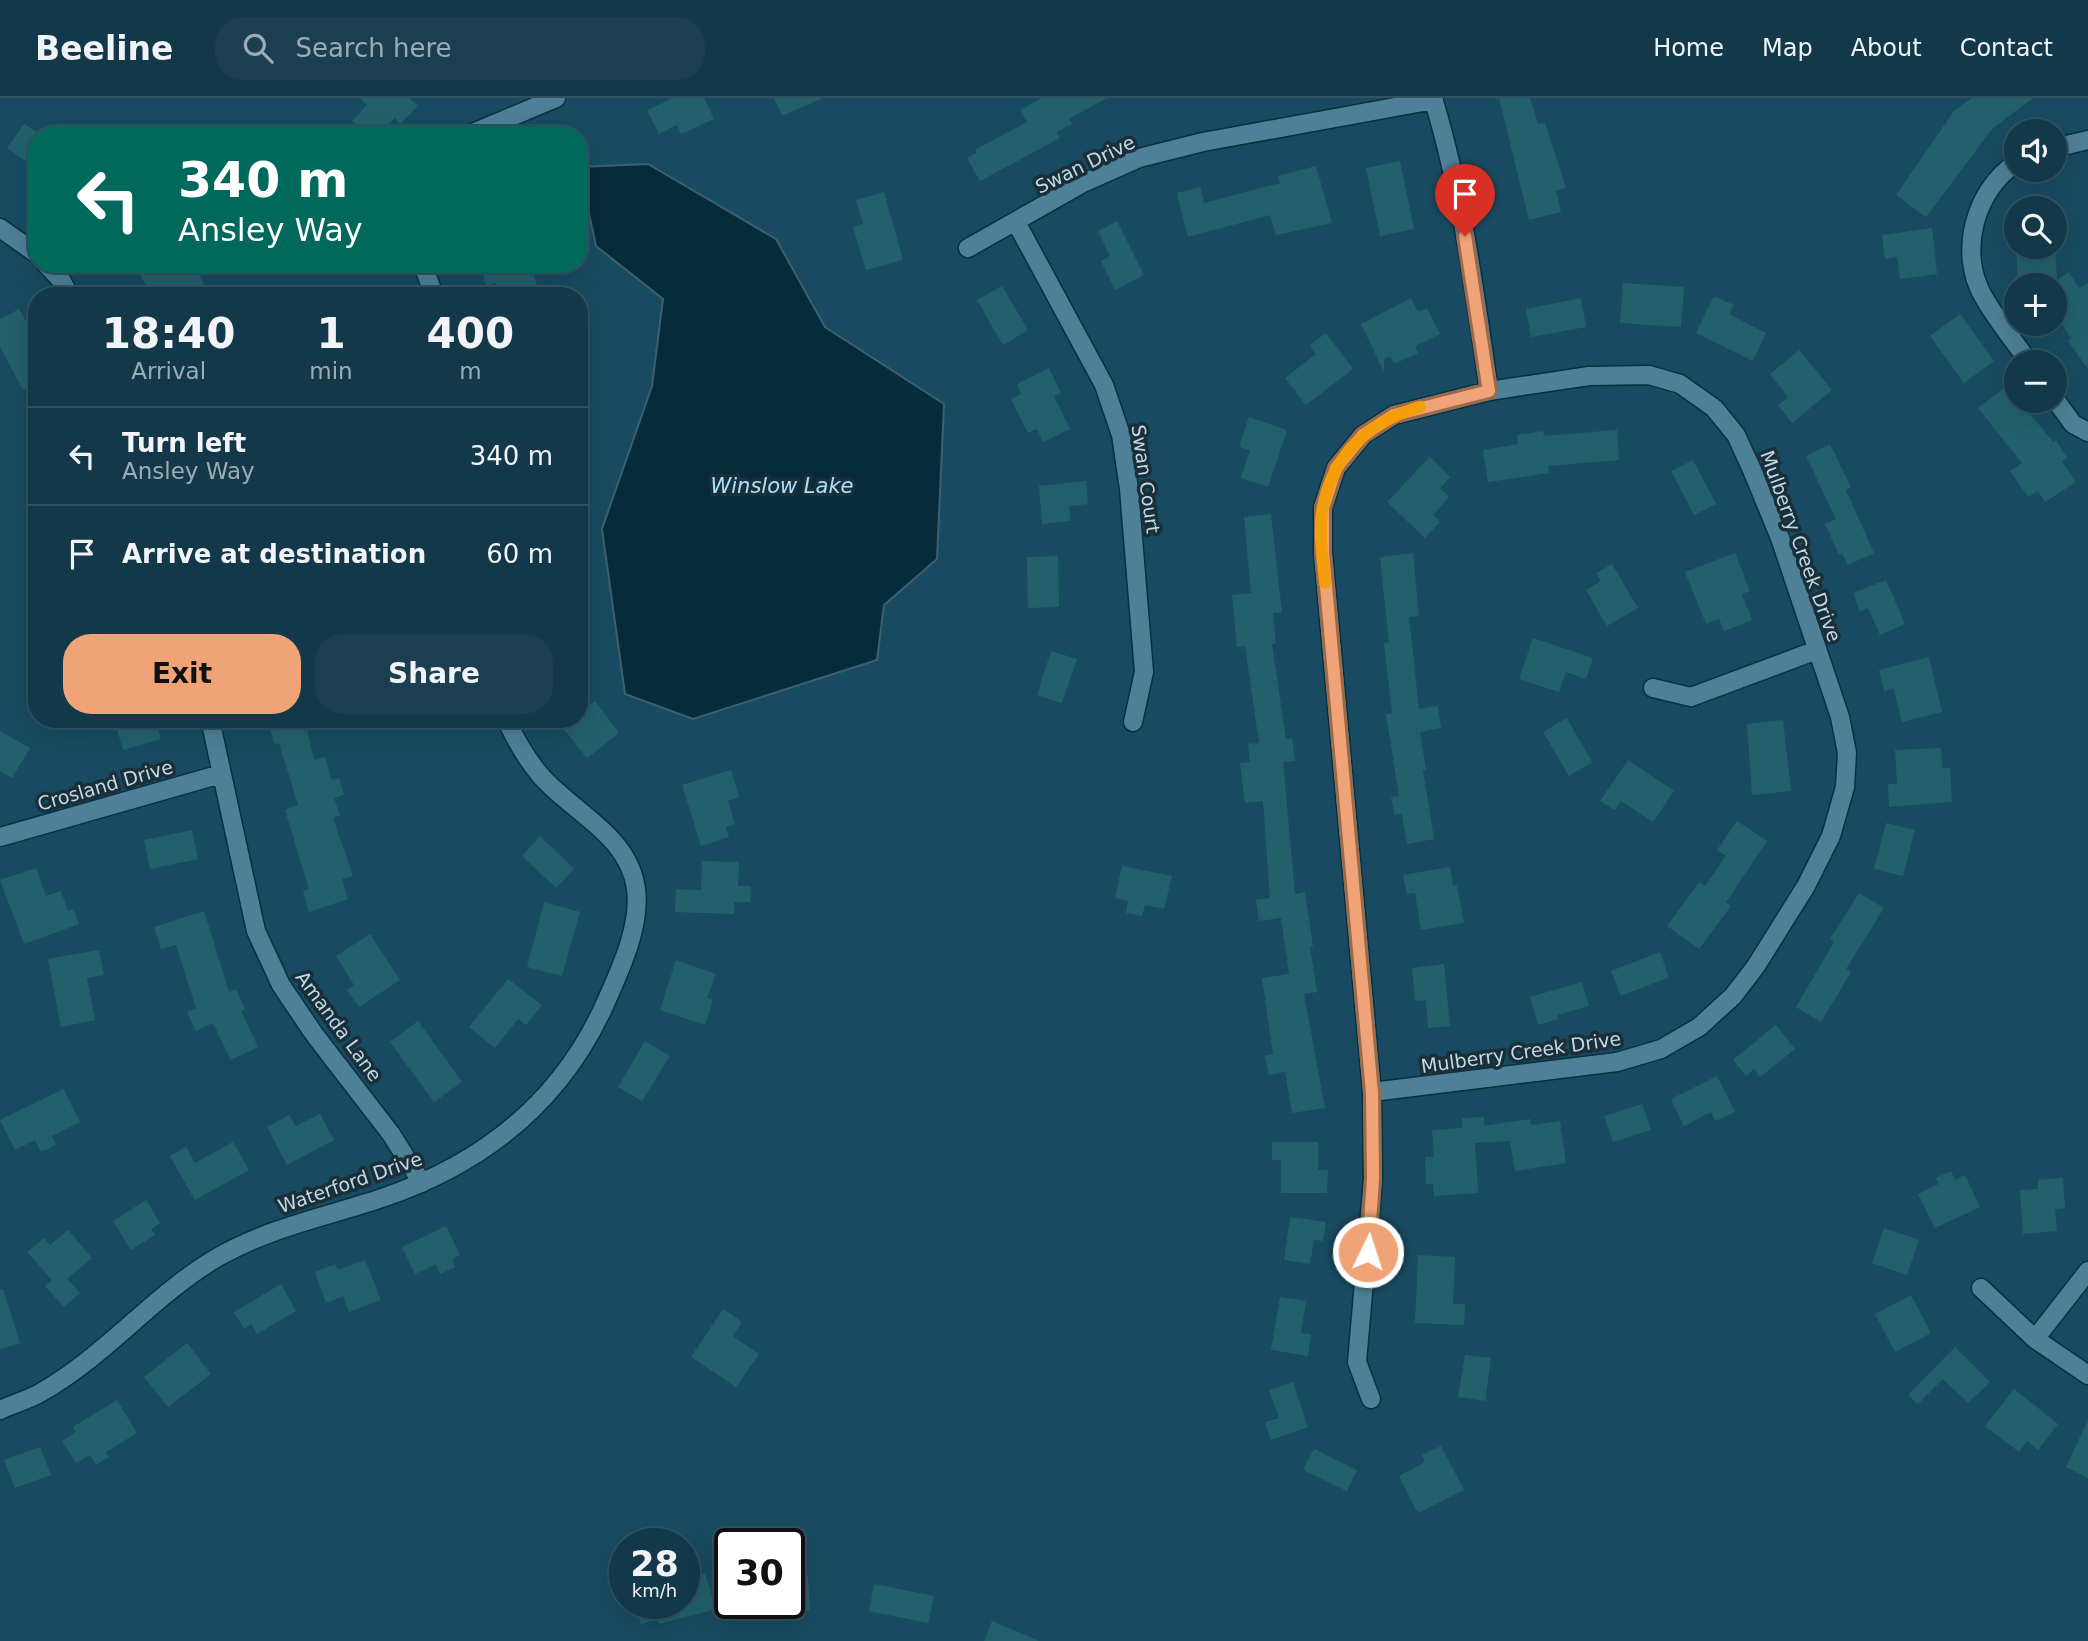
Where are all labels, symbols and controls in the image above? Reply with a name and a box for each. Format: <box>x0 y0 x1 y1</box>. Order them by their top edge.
search box <box>215 17 705 80</box>
text: Beeline <box>35 29 173 68</box>
icon: search <box>239 29 277 67</box>
text: Search here <box>295 33 452 63</box>
text: Home <box>1653 34 1724 62</box>
text: Map <box>1762 34 1813 62</box>
text: About <box>1851 34 1922 62</box>
text: Contact <box>1960 34 2053 62</box>
map controls <box>2004 119 2067 413</box>
button: sound <box>2004 119 2067 182</box>
street label: Swan Drive <box>1032 130 1138 198</box>
text: 340 m <box>178 152 348 209</box>
icon: left <box>63 154 154 245</box>
pin <box>1435 164 1495 236</box>
icon: arrive <box>1446 175 1484 213</box>
button: search <box>2004 196 2067 259</box>
text: Ansley Way <box>178 211 363 249</box>
button: + <box>2004 273 2067 336</box>
text: 18:40 <box>102 309 236 358</box>
text: 1 <box>316 309 346 358</box>
text: 400 <box>427 309 514 358</box>
button: − <box>2004 350 2067 413</box>
text: Arrival <box>131 358 206 384</box>
text: min <box>309 358 353 384</box>
text: m <box>459 358 482 384</box>
street label: Swan Court <box>1127 423 1165 535</box>
text: Turn left <box>122 428 246 458</box>
icon: left <box>63 437 101 475</box>
text: 340 m <box>470 441 553 471</box>
street label: Mulberry Creek Drive <box>1756 447 1846 645</box>
text: Ansley Way <box>122 458 255 484</box>
water label: Winslow Lake <box>710 474 854 498</box>
icon: arrive <box>63 535 101 573</box>
text: Arrive at destination <box>122 539 426 569</box>
text: 60 m <box>486 539 553 569</box>
button: Exit <box>63 634 301 714</box>
button: Share <box>315 634 553 714</box>
street label: Crosland Drive <box>35 755 175 815</box>
street label: Amanda Lane <box>292 967 386 1085</box>
street label: Mulberry Creek Drive <box>1420 1027 1622 1077</box>
street label: Waterford Drive <box>275 1147 425 1217</box>
position arrow <box>1331 1215 1405 1289</box>
speed limit sign: 30 <box>714 1528 805 1619</box>
text: 28 <box>630 1544 679 1584</box>
text: km/h <box>632 1580 677 1601</box>

